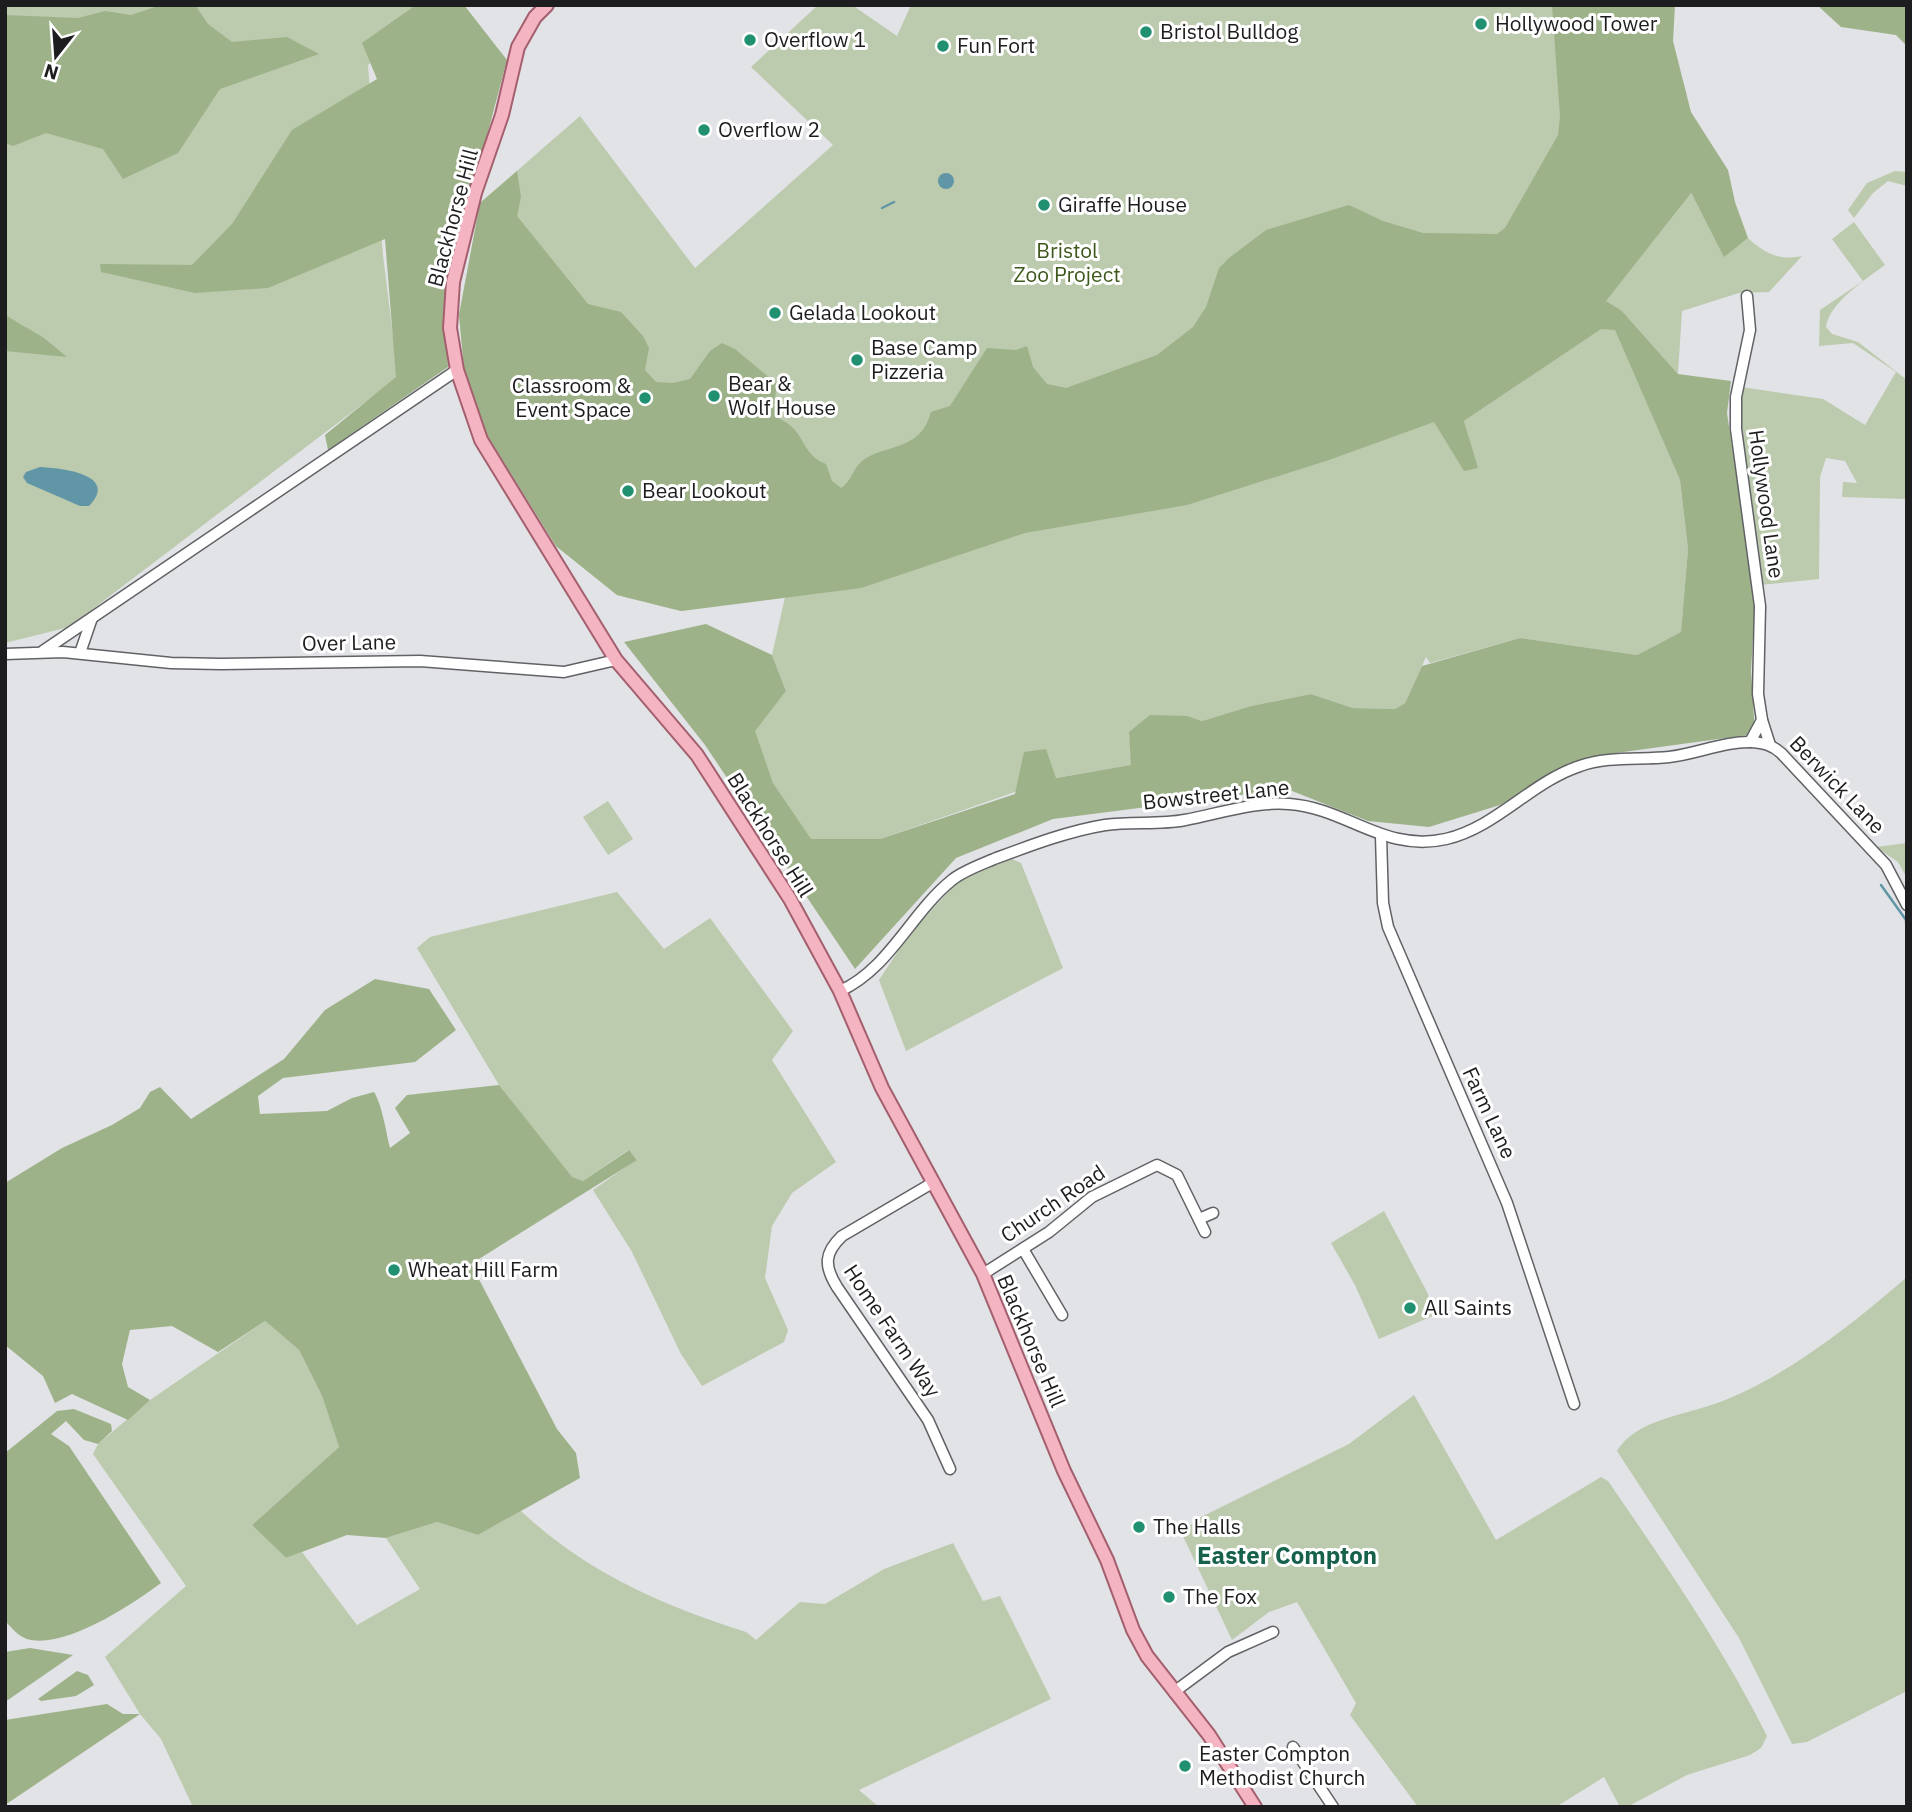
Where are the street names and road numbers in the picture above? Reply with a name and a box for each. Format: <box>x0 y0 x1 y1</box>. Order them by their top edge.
street label: Blackhorse Hill <box>420 145 484 290</box>
street label: Hollywood Lane <box>1743 428 1791 580</box>
street label: Over Lane <box>302 627 396 657</box>
street label: Berwick Lane <box>1784 729 1892 839</box>
street label: Blackhorse Hill <box>721 767 820 902</box>
street label: Bowstreet Lane <box>1141 772 1290 816</box>
street label: Farm Lane <box>1456 1062 1523 1163</box>
street label: Church Road <box>995 1158 1110 1248</box>
street label: Home Farm Way <box>838 1259 948 1403</box>
street label: Blackhorse Hill <box>991 1270 1073 1412</box>

